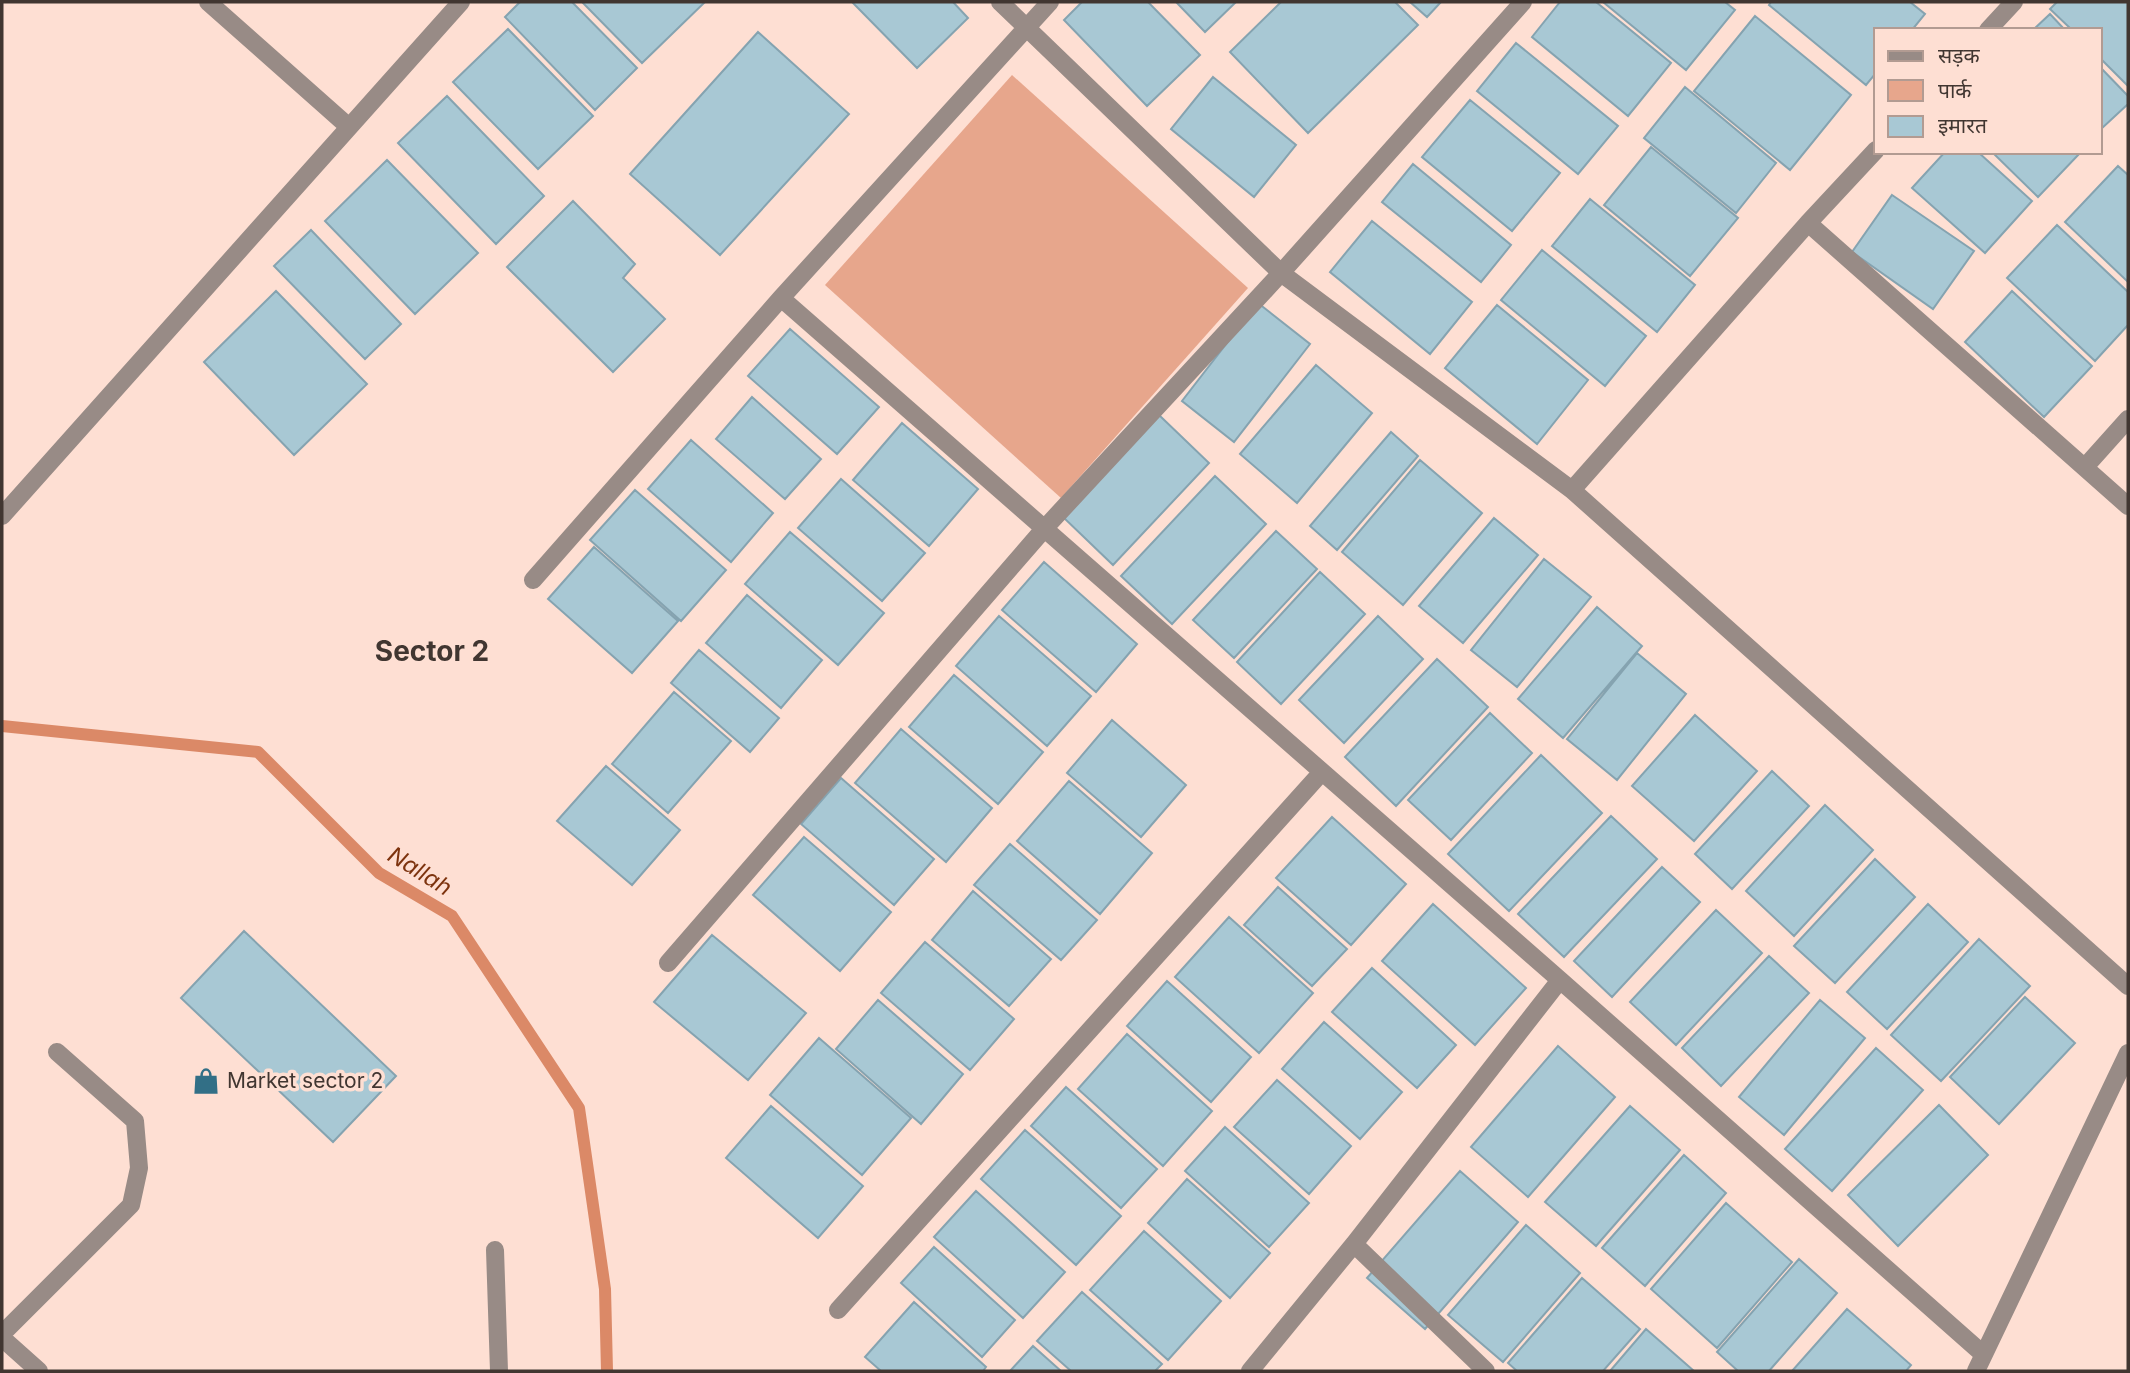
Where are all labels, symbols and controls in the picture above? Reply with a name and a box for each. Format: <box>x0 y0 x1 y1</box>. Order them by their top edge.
legend <box>1874 28 2102 154</box>
text: सड़क <box>1938 43 1980 68</box>
text: पार्क <box>1938 78 1972 103</box>
text: इमारत <box>1938 113 1988 138</box>
district label: Sector 2 <box>375 634 489 668</box>
water label: Nallah <box>383 840 457 902</box>
shop icon: Market sector 2 <box>191 1066 221 1096</box>
place label: Market sector 2 <box>227 1068 383 1093</box>

